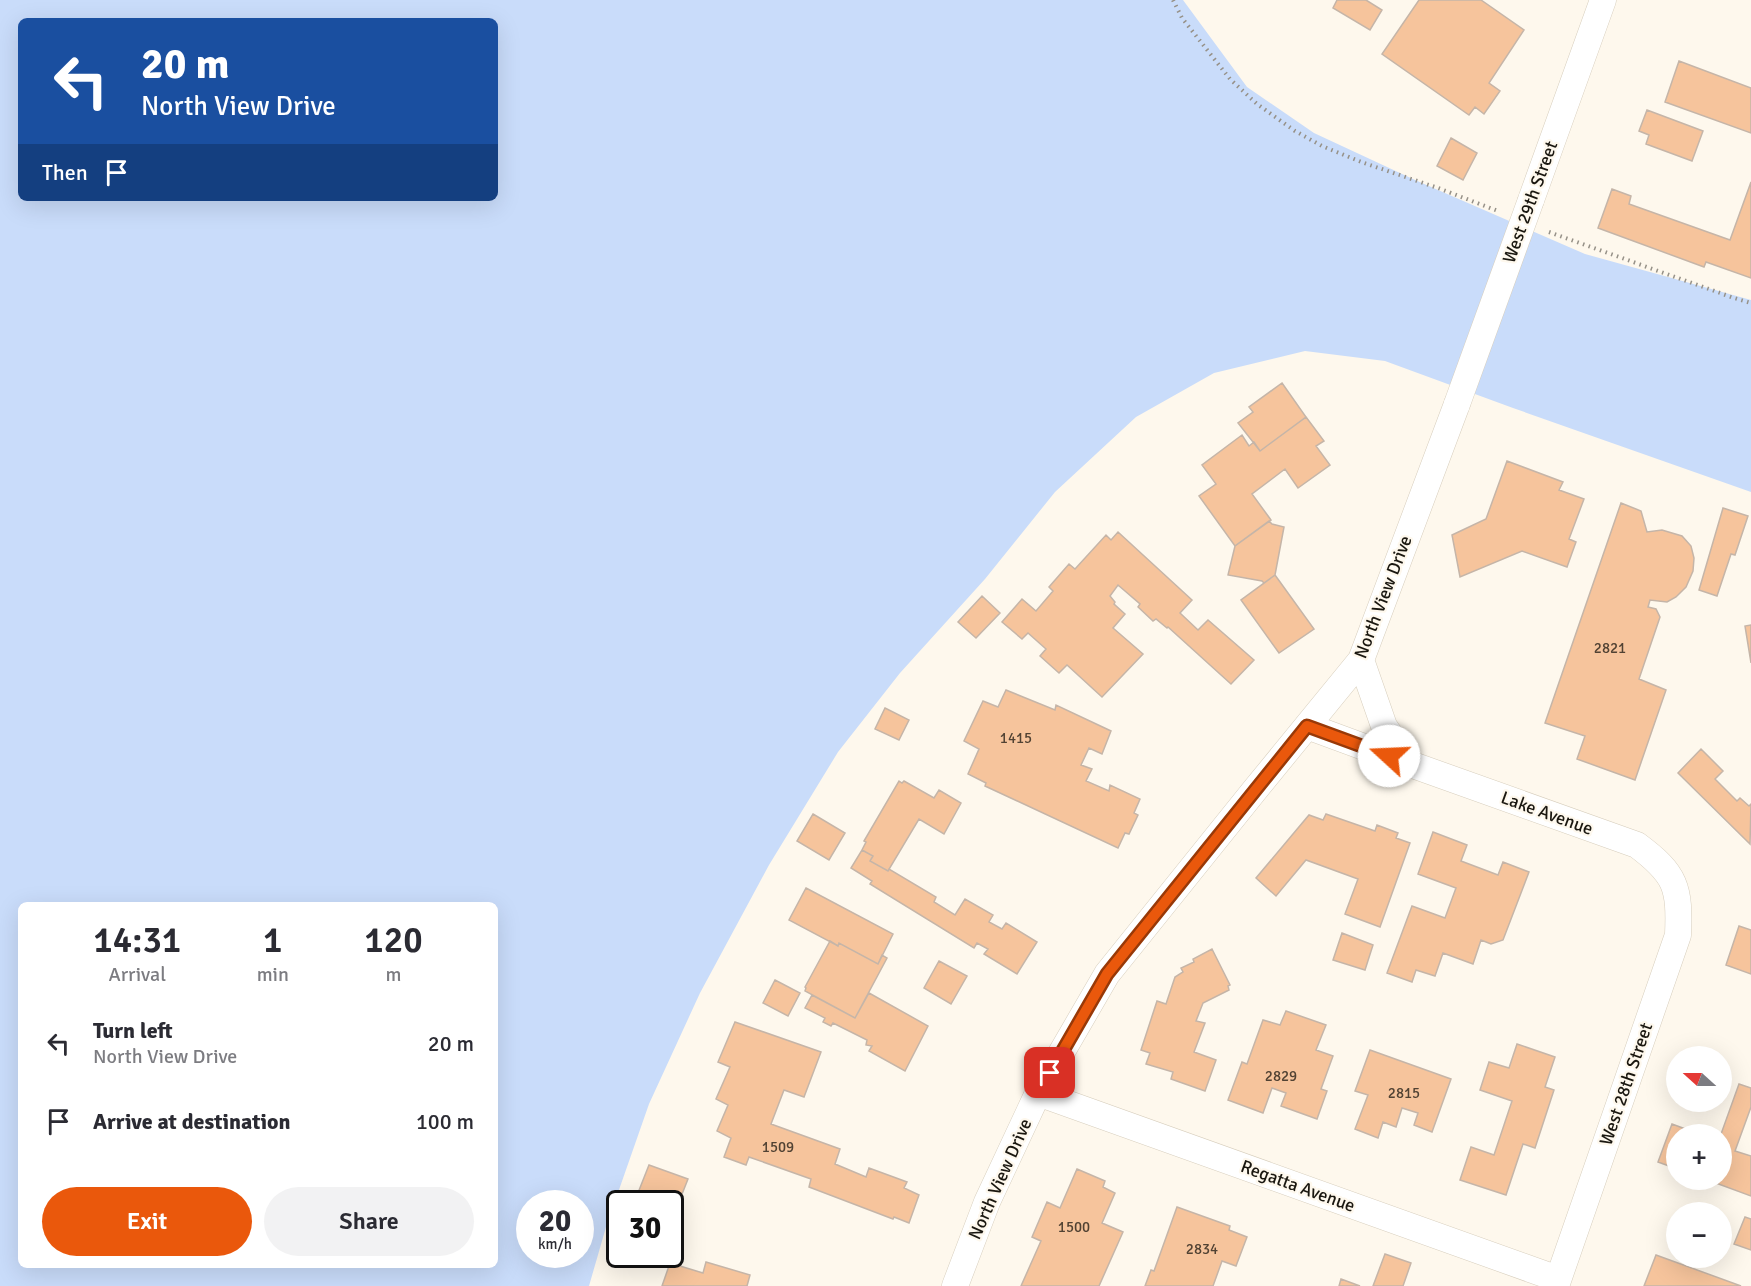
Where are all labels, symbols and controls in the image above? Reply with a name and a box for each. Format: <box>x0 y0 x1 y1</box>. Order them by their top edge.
text: 20 m <box>141 39 230 90</box>
icon: left <box>42 42 120 120</box>
text: North View Drive <box>141 90 336 123</box>
street label: West 29th Street <box>1498 138 1562 266</box>
icon: arrive <box>100 156 133 189</box>
text: Then <box>42 159 88 186</box>
street label: North View Drive <box>1349 532 1417 662</box>
house number: 2821 <box>1594 639 1626 657</box>
position arrow <box>1357 724 1421 788</box>
house number: 1415 <box>1000 729 1032 747</box>
street label: Lake Avenue <box>1498 786 1596 840</box>
text: 14:31 <box>93 918 181 963</box>
text: 1 <box>263 918 283 963</box>
text: 120 <box>364 918 423 963</box>
text: Arrival <box>109 962 166 987</box>
text: min <box>257 962 289 987</box>
text: m <box>385 962 401 987</box>
text: Turn left <box>93 1017 173 1044</box>
street label: West 28th Street <box>1595 1020 1657 1148</box>
icon: left <box>42 1027 75 1060</box>
text: 20 m <box>428 1030 474 1057</box>
text: North View Drive <box>93 1044 237 1069</box>
north arrow <box>1666 1046 1732 1112</box>
map controls <box>1666 1046 1732 1268</box>
pin <box>1024 1047 1075 1098</box>
icon: arrive <box>1033 1056 1066 1089</box>
house number: 2829 <box>1265 1067 1297 1085</box>
house number: 2815 <box>1388 1084 1420 1102</box>
icon: arrive <box>42 1105 75 1138</box>
text: Arrive at destination <box>93 1108 290 1135</box>
text: 100 m <box>416 1108 474 1135</box>
street label: North View Drive <box>964 1115 1036 1243</box>
button: + <box>1666 1124 1732 1190</box>
house number: 1509 <box>762 1138 794 1156</box>
street label: Regatta Avenue <box>1238 1155 1358 1217</box>
button: Exit <box>42 1187 252 1256</box>
button: Share <box>264 1187 474 1256</box>
speed limit sign: 30 <box>606 1190 684 1268</box>
button: − <box>1666 1202 1732 1268</box>
text: 20 <box>539 1203 571 1240</box>
house number: 1500 <box>1058 1218 1090 1236</box>
text: km/h <box>538 1235 572 1253</box>
house number: 2834 <box>1186 1240 1218 1258</box>

